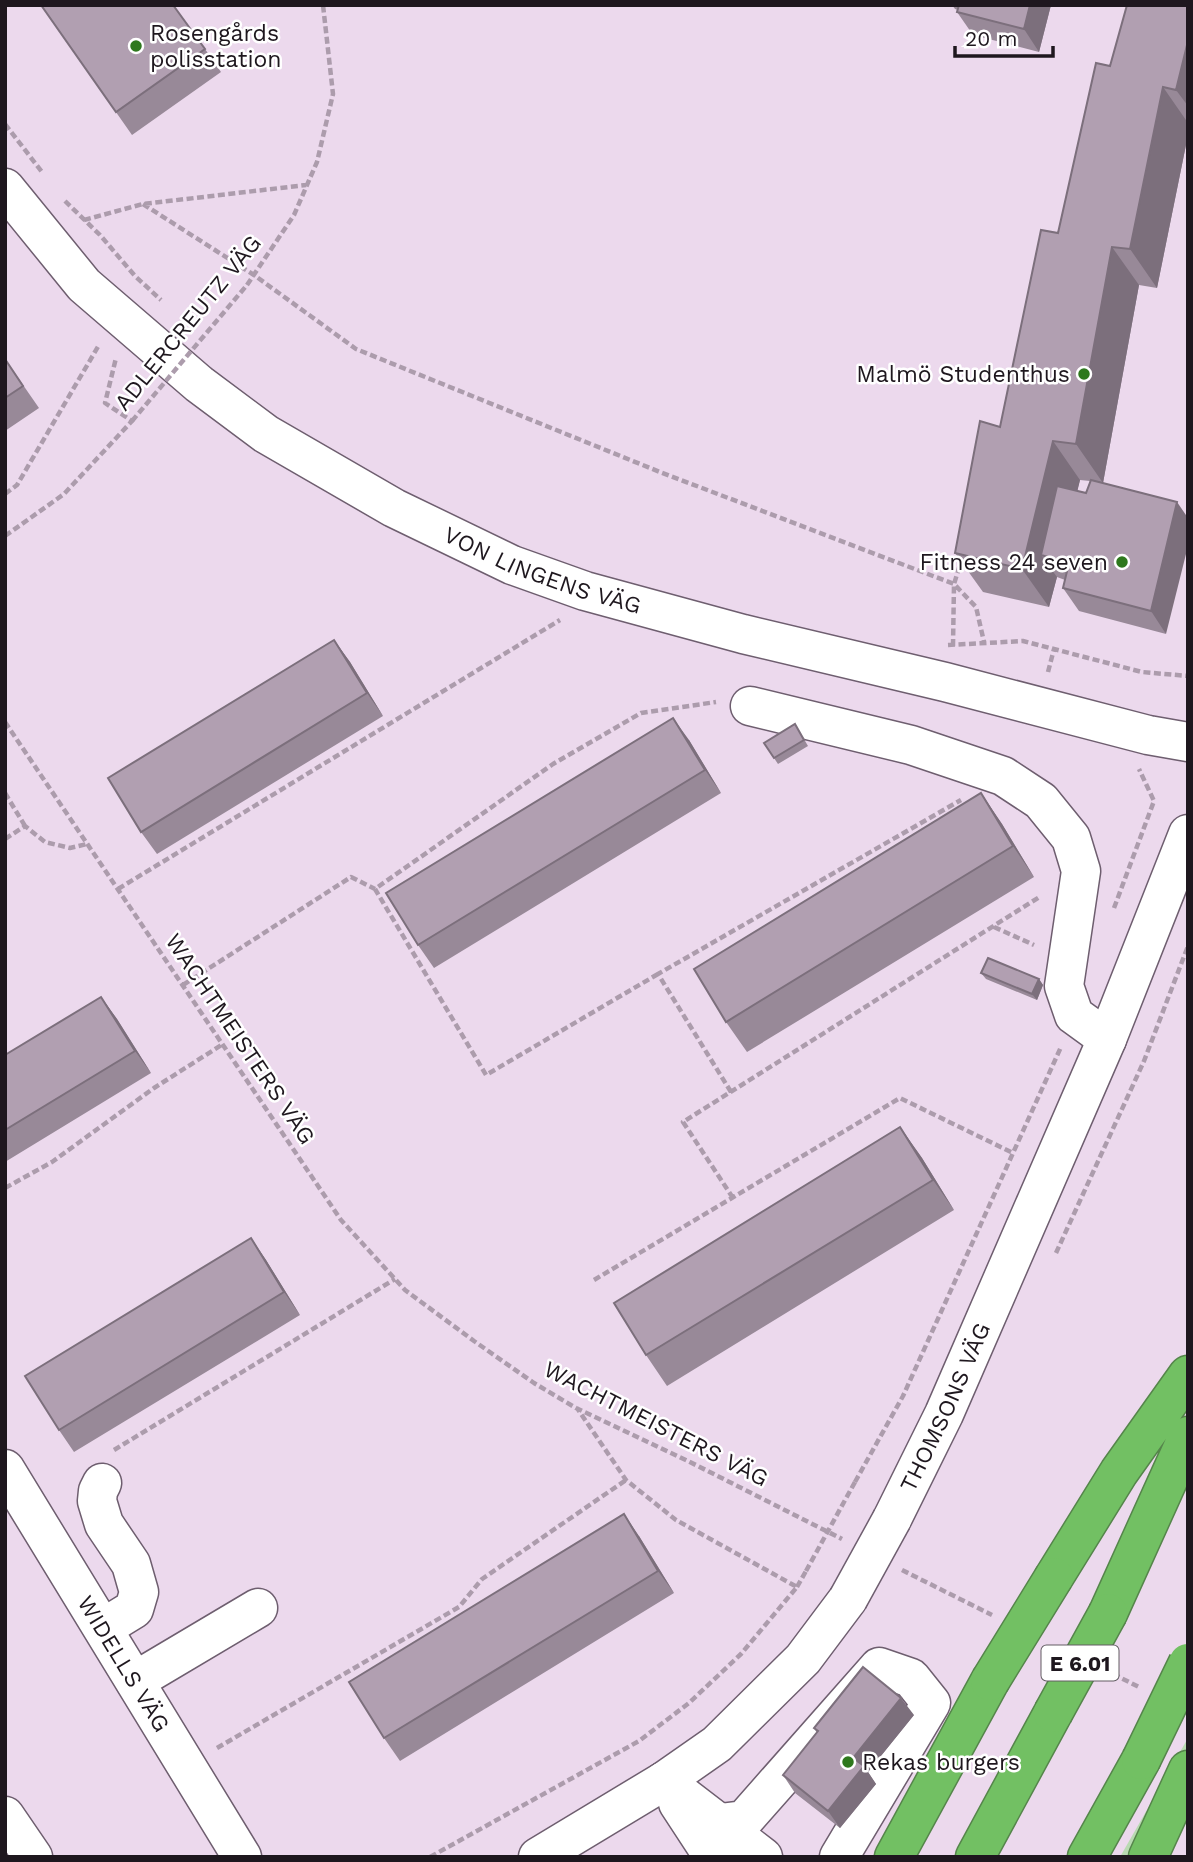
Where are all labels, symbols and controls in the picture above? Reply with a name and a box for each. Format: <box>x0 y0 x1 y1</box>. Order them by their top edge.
scale bar <box>955 14 1053 58</box>
place label: Rosengårds polisstation <box>150 20 282 73</box>
text: 20 m <box>965 26 1017 51</box>
marker: Rosengårds polisstation <box>128 38 144 54</box>
street label: ADLERCREUTZ VÄG <box>109 230 267 416</box>
place label: Malmö Studenthus <box>856 361 1070 388</box>
marker: Malmö Studenthus <box>1076 366 1092 382</box>
street label: VON LINGENS VÄG <box>440 521 644 619</box>
place label: Fitness 24 seven <box>919 549 1108 576</box>
marker: Fitness 24 seven <box>1114 554 1130 570</box>
street label: WACHTMEISTERS VÄG <box>159 929 321 1149</box>
street label: THOMSONS VÄG <box>894 1318 996 1496</box>
street label: WACHTMEISTERS VÄG <box>539 1356 773 1492</box>
street label: WIDELLS VÄG <box>72 1591 176 1737</box>
road number: E 6.01 <box>1042 1646 1118 1680</box>
place label: Rekas burgers <box>862 1749 1020 1776</box>
marker: Rekas burgers <box>840 1754 856 1770</box>

